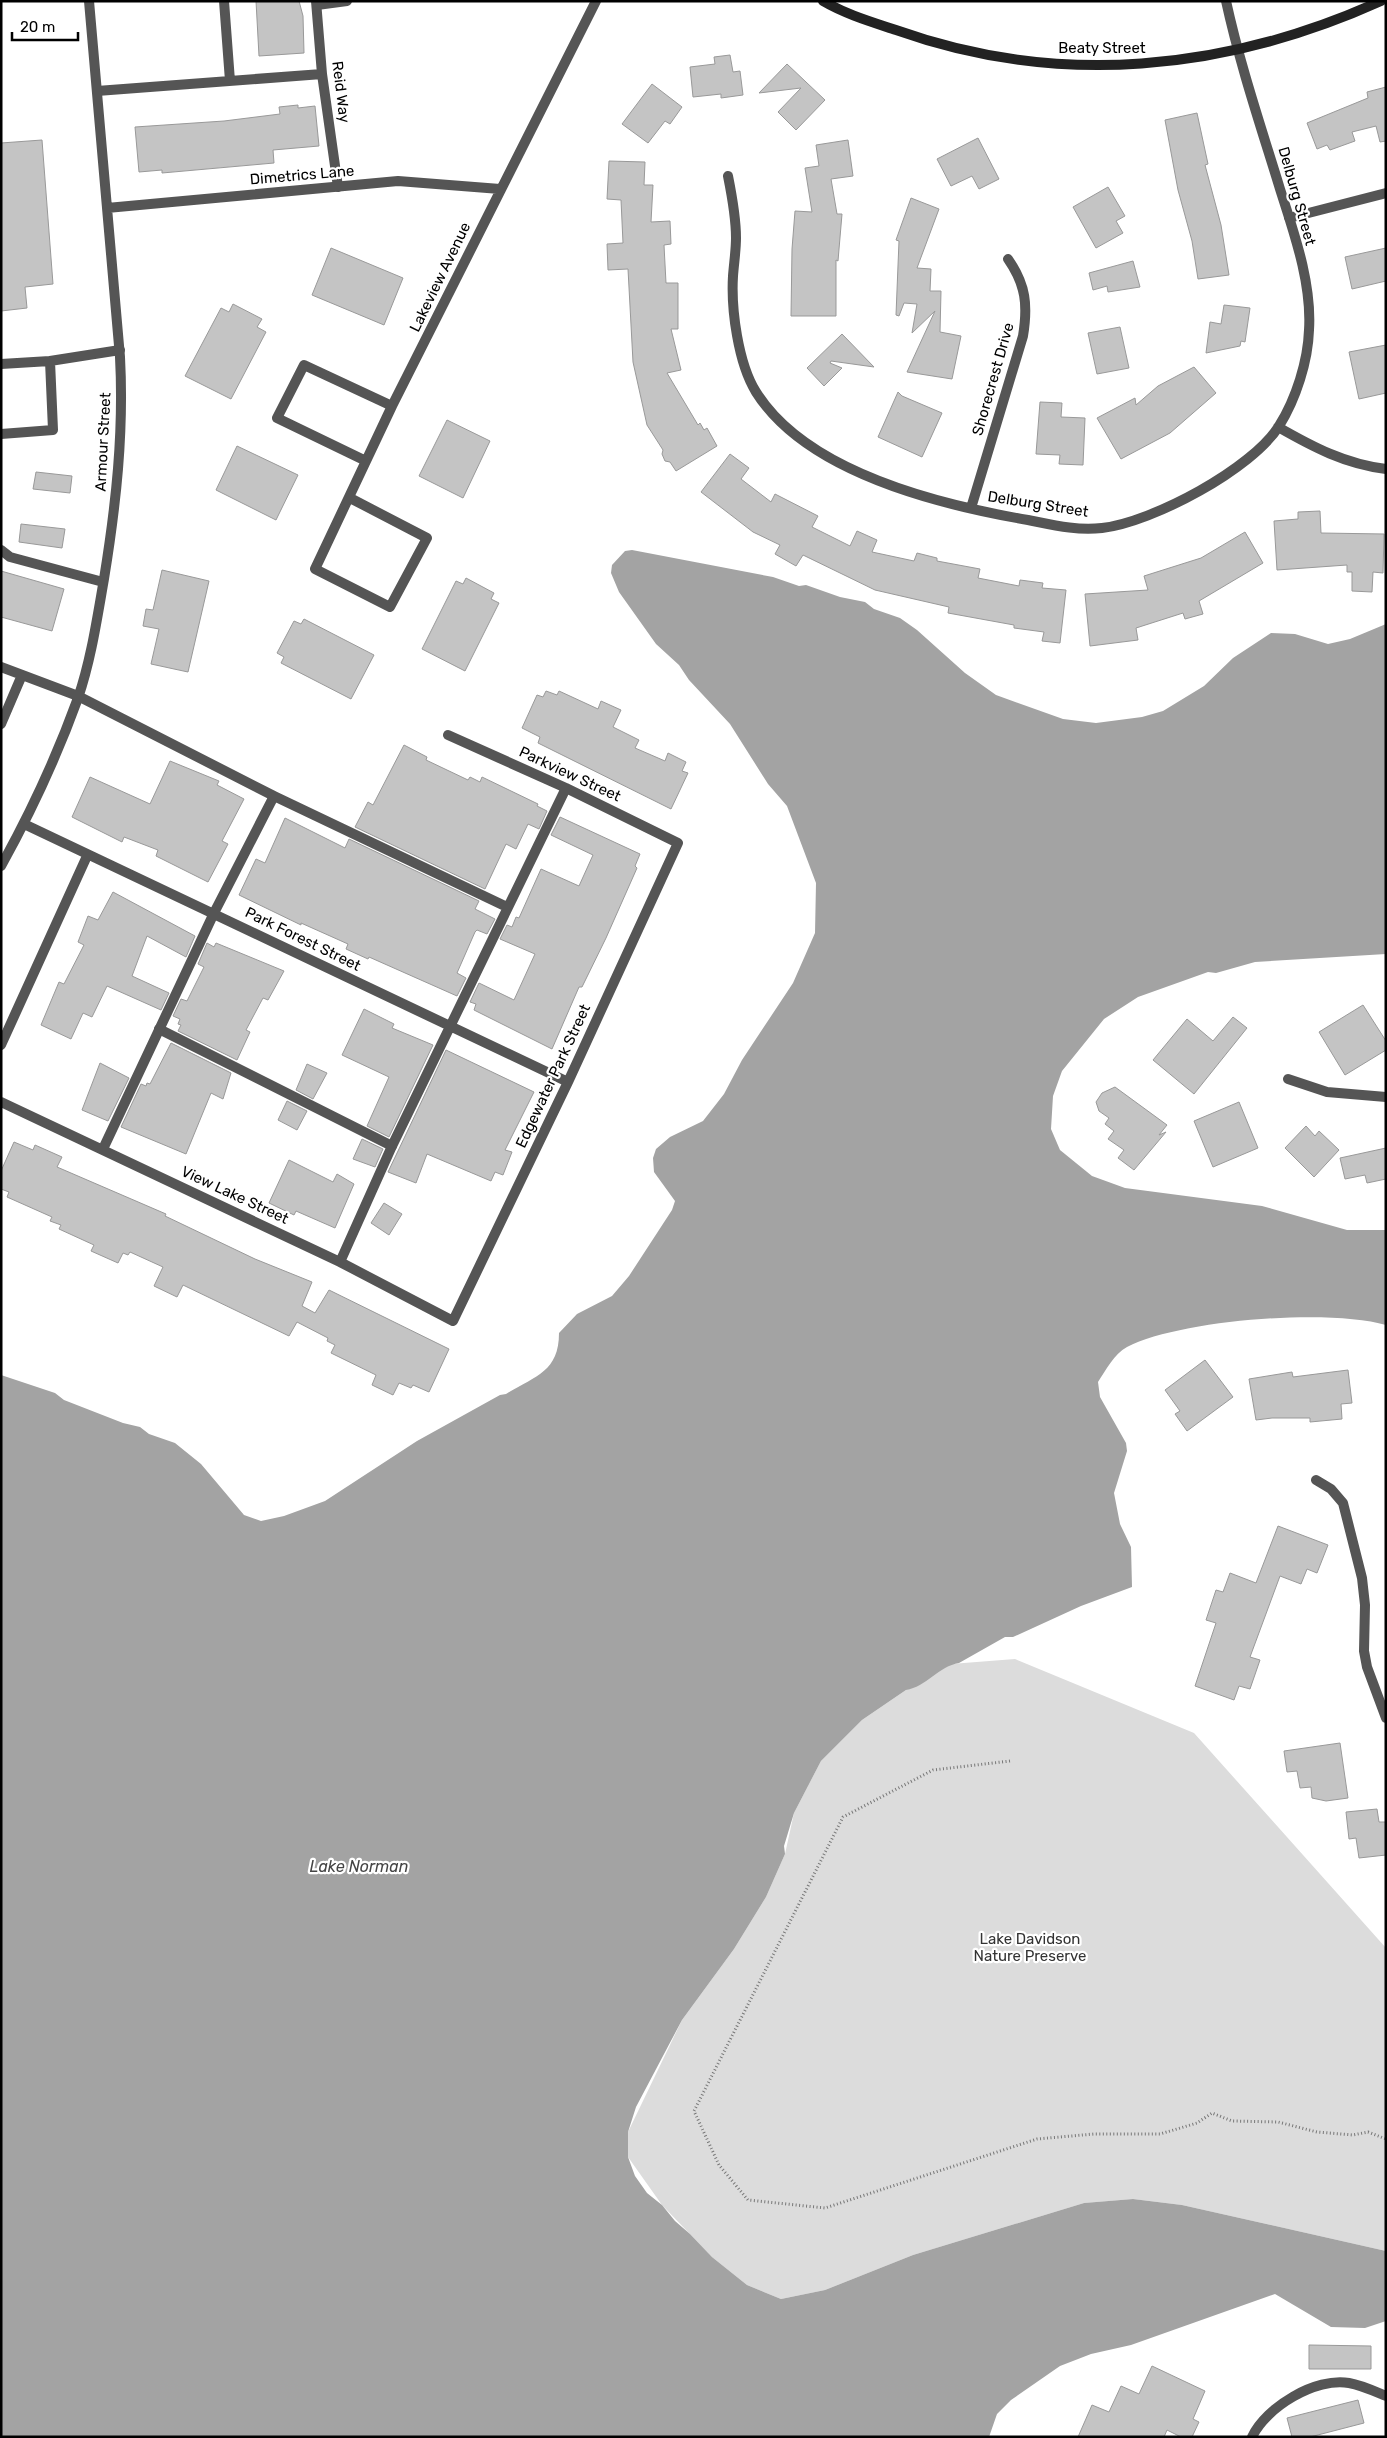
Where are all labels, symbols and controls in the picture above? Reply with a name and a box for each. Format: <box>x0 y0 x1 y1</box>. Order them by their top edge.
scale bar <box>12 10 79 42</box>
text: 20 m <box>20 18 55 36</box>
street label: Beaty Street <box>1058 39 1146 57</box>
street label: Reid Way <box>328 60 354 124</box>
street label: Delburg Street <box>1274 145 1320 248</box>
street label: Dimetrics Lane <box>249 161 355 189</box>
street label: Lakeview Avenue <box>406 219 474 335</box>
street label: Shorecrest Drive <box>968 321 1018 437</box>
street label: Armour Street <box>91 392 115 492</box>
street label: Delburg Street <box>986 487 1090 521</box>
street label: Parkview Street <box>516 743 624 805</box>
street label: Park Forest Street <box>242 903 364 975</box>
street label: Edgewater Park Street <box>512 1001 594 1151</box>
street label: View Lake Street <box>178 1162 292 1228</box>
water label: Lake Norman <box>310 1857 408 1876</box>
park label: Lake Davidson Nature Preserve <box>974 1930 1086 1965</box>

